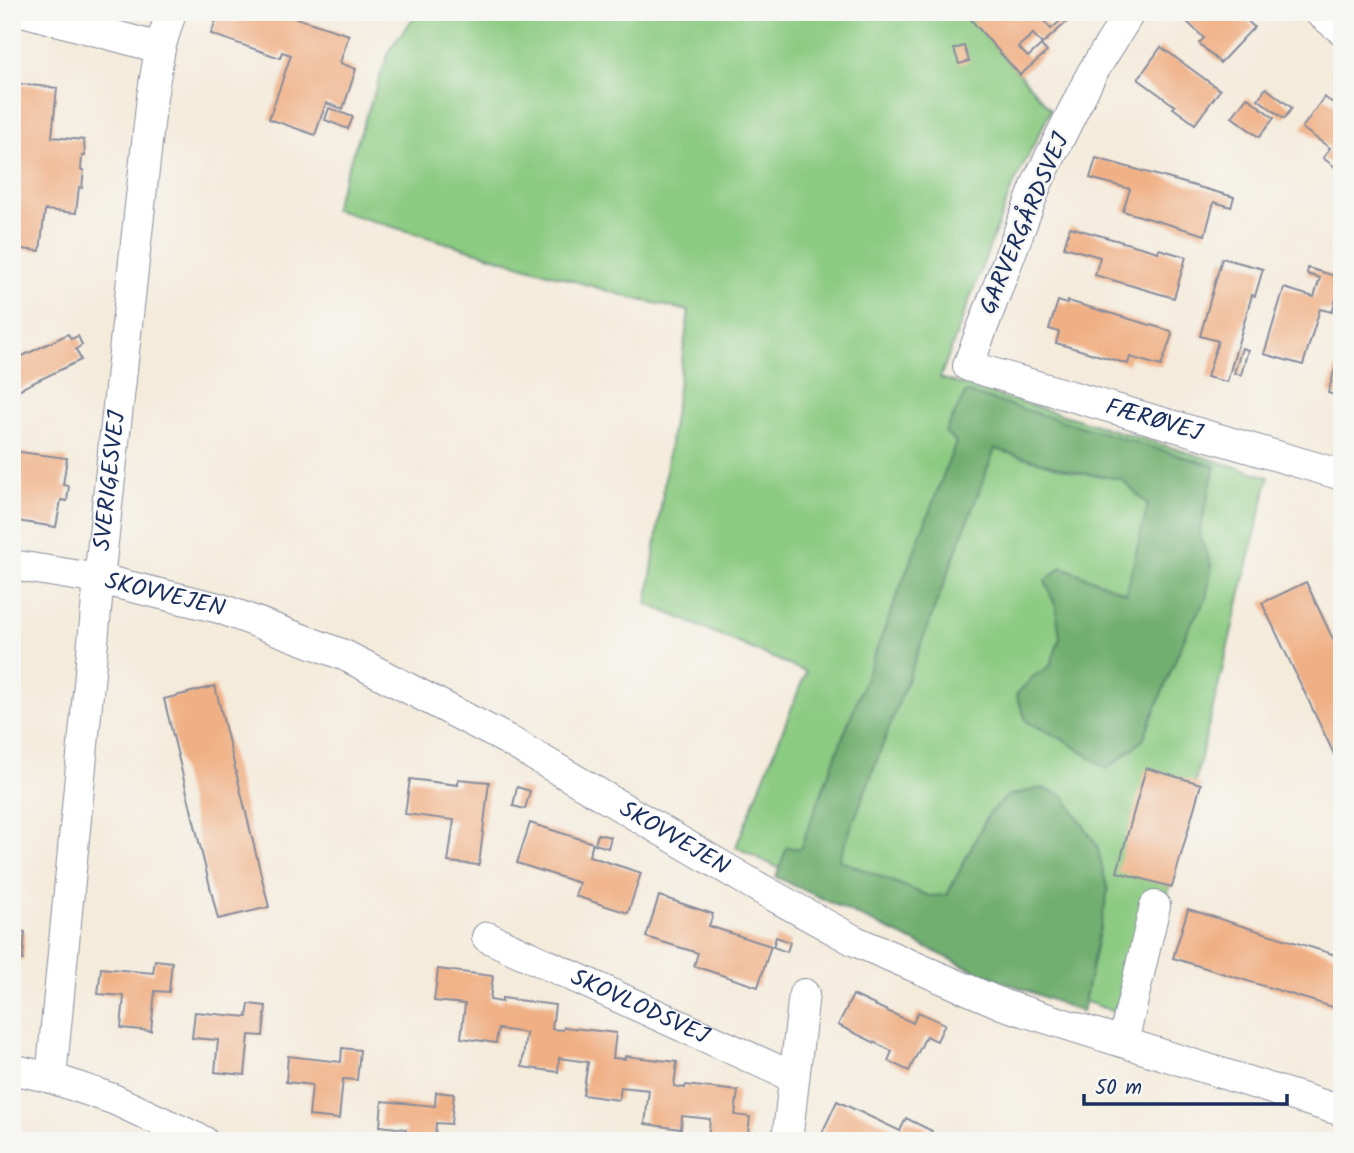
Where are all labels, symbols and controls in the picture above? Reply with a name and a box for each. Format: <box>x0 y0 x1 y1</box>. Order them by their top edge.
street label: GARVERGÅRDSVEJ <box>969 127 1081 321</box>
street label: FÆRØVEJ <box>1101 388 1208 453</box>
street label: SVERIGESVEJ <box>83 408 137 553</box>
street label: SKOVVEJEN <box>101 562 229 628</box>
street label: SKOVVEJEN <box>612 790 737 886</box>
street label: SKOVLODSVEJ <box>564 958 716 1056</box>
scale bar <box>1084 1062 1288 1106</box>
text: 50 m <box>1095 1072 1142 1105</box>

